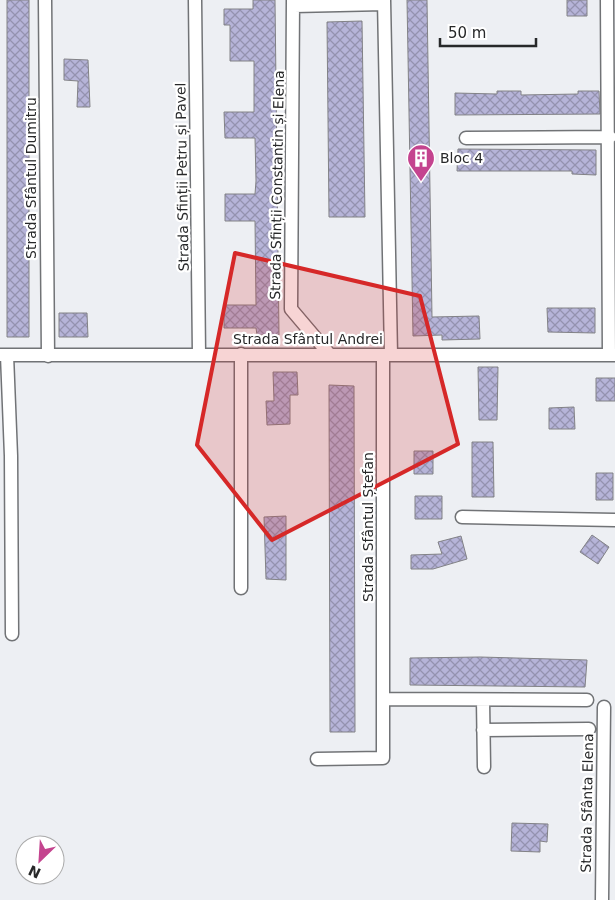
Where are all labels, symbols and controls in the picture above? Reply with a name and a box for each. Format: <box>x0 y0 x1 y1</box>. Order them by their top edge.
scale bar <box>440 15 536 47</box>
text: 50 m <box>448 24 486 42</box>
street label: Strada Sfinții Constantin și Elena <box>267 70 288 300</box>
street label: Strada Sfinții Petru și Pavel <box>172 82 193 272</box>
street label: Strada Sfântul Dumitru <box>23 97 39 259</box>
building icon: Bloc 4 <box>406 143 436 182</box>
place label: Bloc 4 <box>440 150 483 166</box>
street label: Strada Sfântul Andrei <box>233 331 383 347</box>
street label: Strada Sfântul Ștefan <box>360 452 377 602</box>
street label: Strada Sfânta Elena <box>578 733 596 873</box>
north arrow <box>15 835 65 885</box>
text: N <box>26 862 43 882</box>

